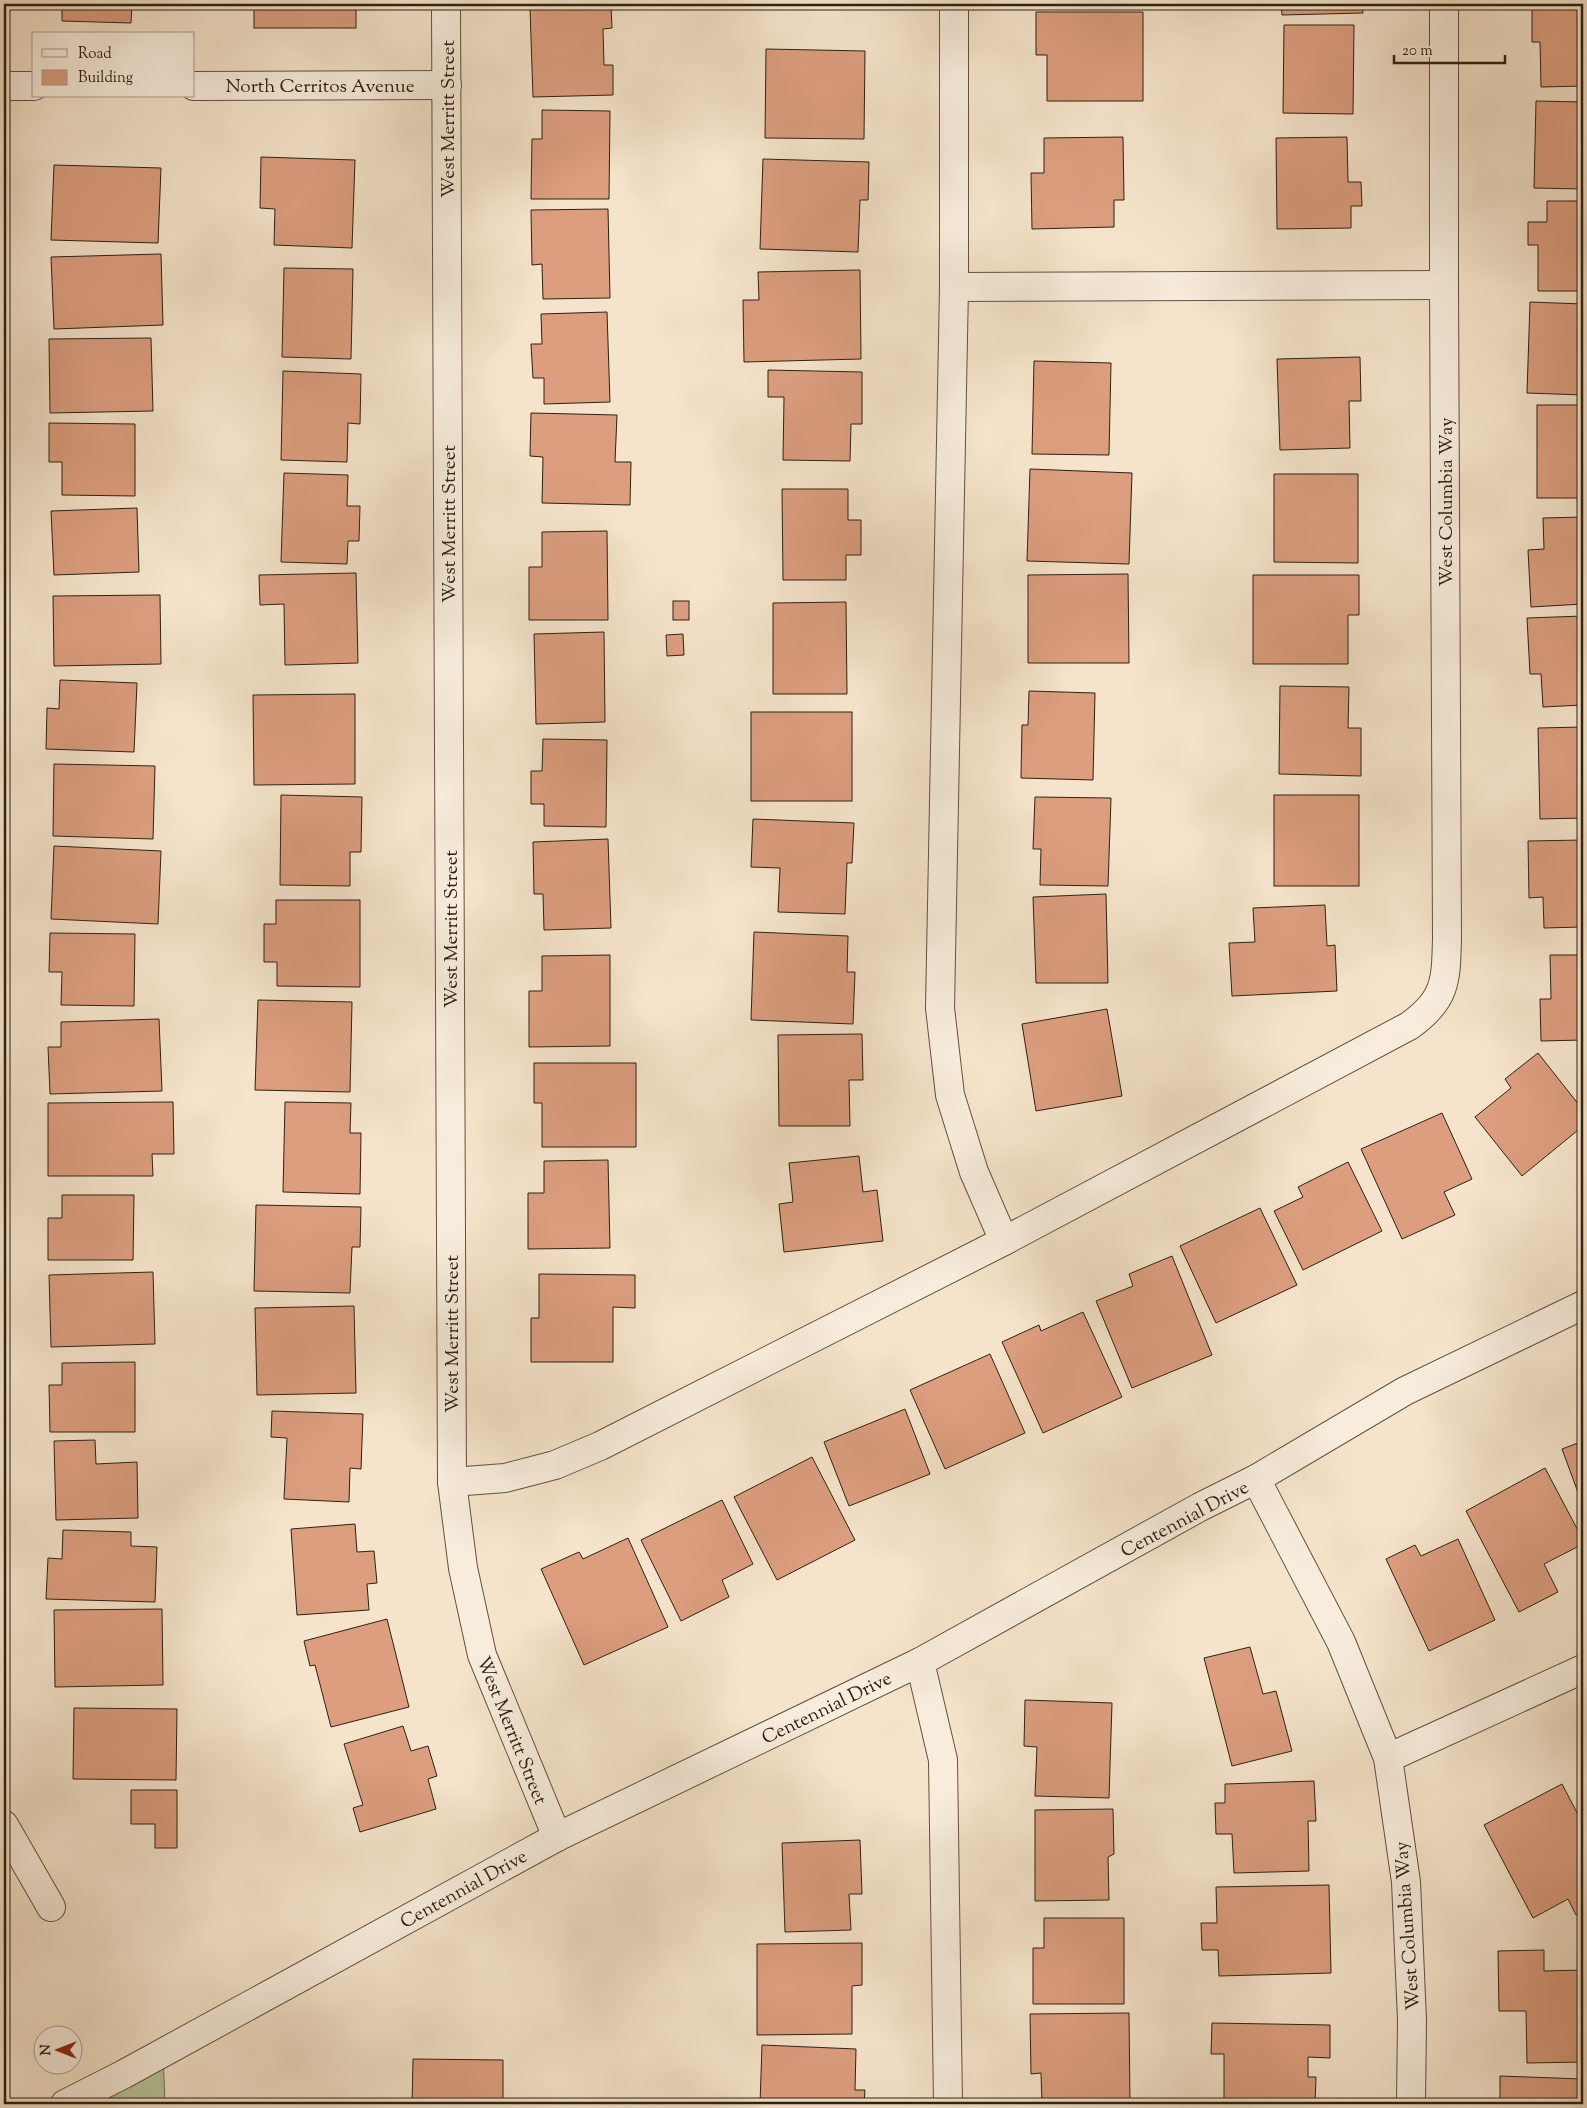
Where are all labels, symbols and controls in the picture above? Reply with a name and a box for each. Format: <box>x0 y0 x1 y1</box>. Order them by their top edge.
legend <box>32 32 195 98</box>
scale bar <box>1394 32 1506 64</box>
street label: West Merritt Street <box>436 40 463 198</box>
text: 20 m <box>1402 41 1433 62</box>
text: Road <box>78 44 112 65</box>
text: Building <box>78 68 133 89</box>
street label: North Cerritos Avenue <box>225 74 415 101</box>
street label: West Columbia Way <box>1434 417 1461 587</box>
street label: West Merritt Street <box>437 445 464 603</box>
street label: West Merritt Street <box>439 850 466 1008</box>
street label: West Merritt Street <box>440 1255 467 1413</box>
street label: Centennial Drive <box>1116 1475 1254 1565</box>
street label: West Merritt Street <box>469 1653 553 1810</box>
street label: Centennial Drive <box>757 1666 897 1752</box>
street label: West Columbia Way <box>1389 1840 1428 2011</box>
street label: Centennial Drive <box>396 1844 533 1936</box>
north arrow <box>32 2026 82 2076</box>
text: N <box>37 2044 57 2056</box>

